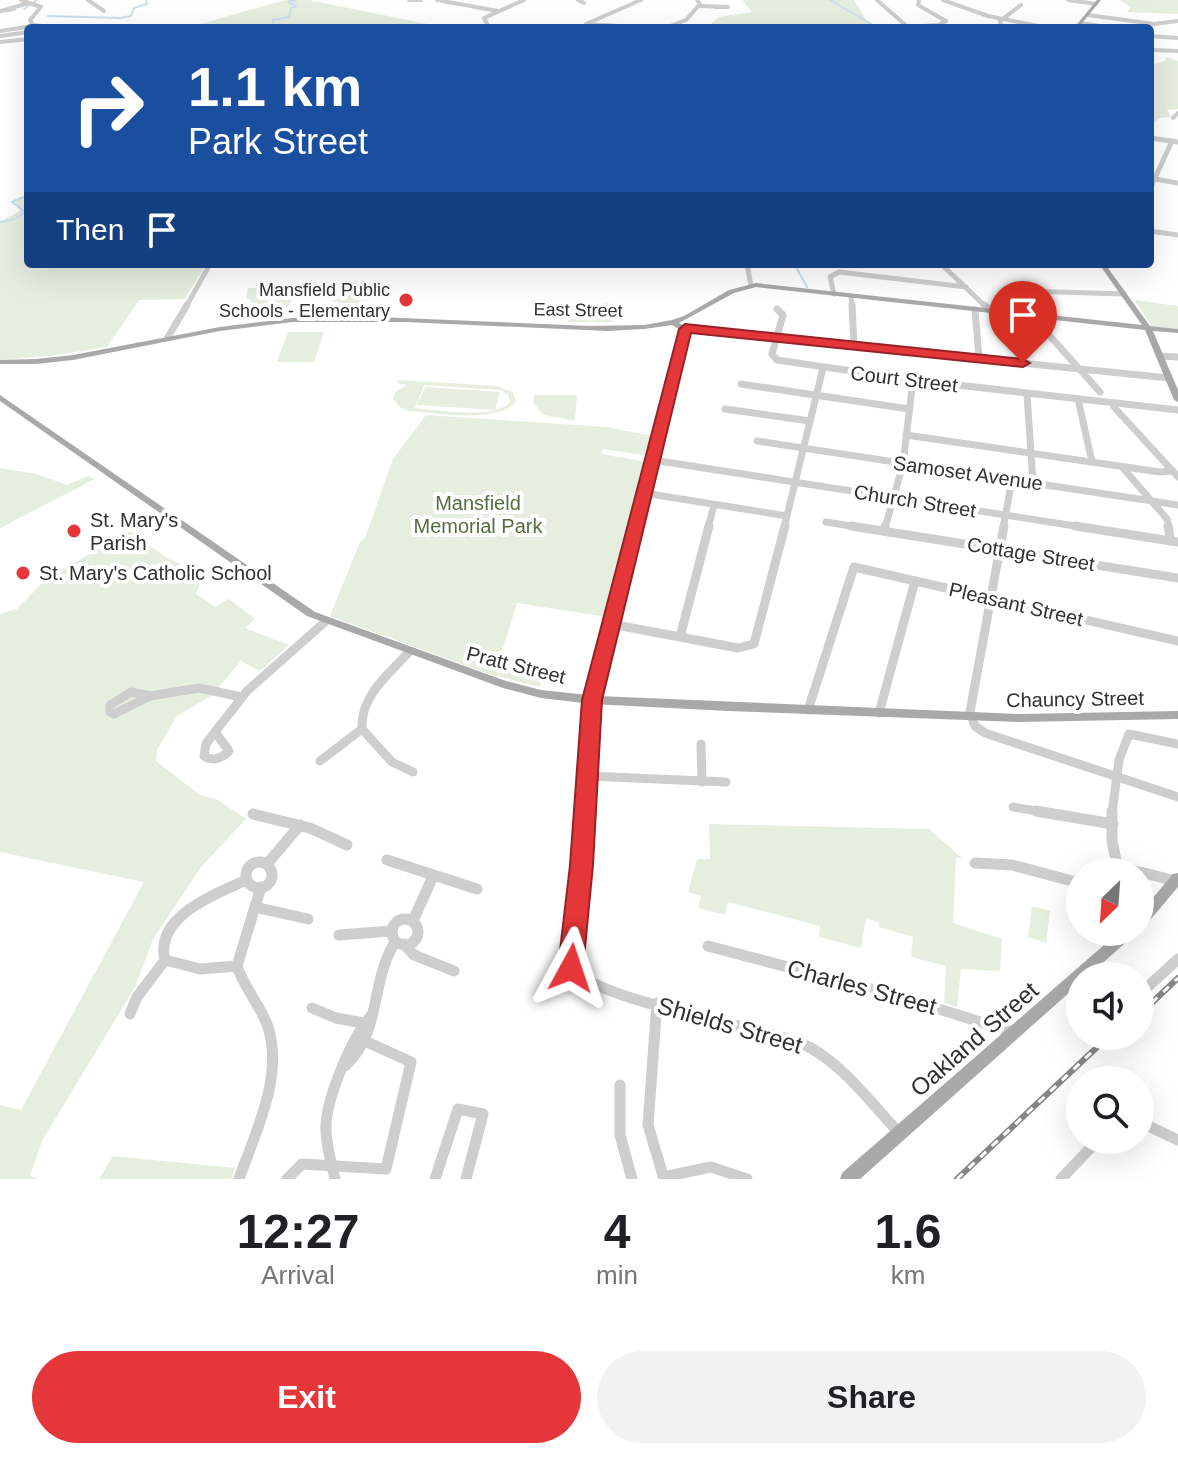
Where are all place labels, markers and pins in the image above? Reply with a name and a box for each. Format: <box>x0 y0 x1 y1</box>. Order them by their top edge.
place label: Mansfield Public Schools - Elementary <box>219 280 390 321</box>
pin <box>989 281 1057 363</box>
marker: Mansfield Public Schools - Elementary <box>397 291 415 309</box>
place label: St. Mary's Parish <box>90 509 178 554</box>
marker: St. Mary's Parish <box>65 522 83 540</box>
place label: St. Mary's Catholic School <box>39 562 272 584</box>
marker: St. Mary's Catholic School <box>14 564 32 582</box>

